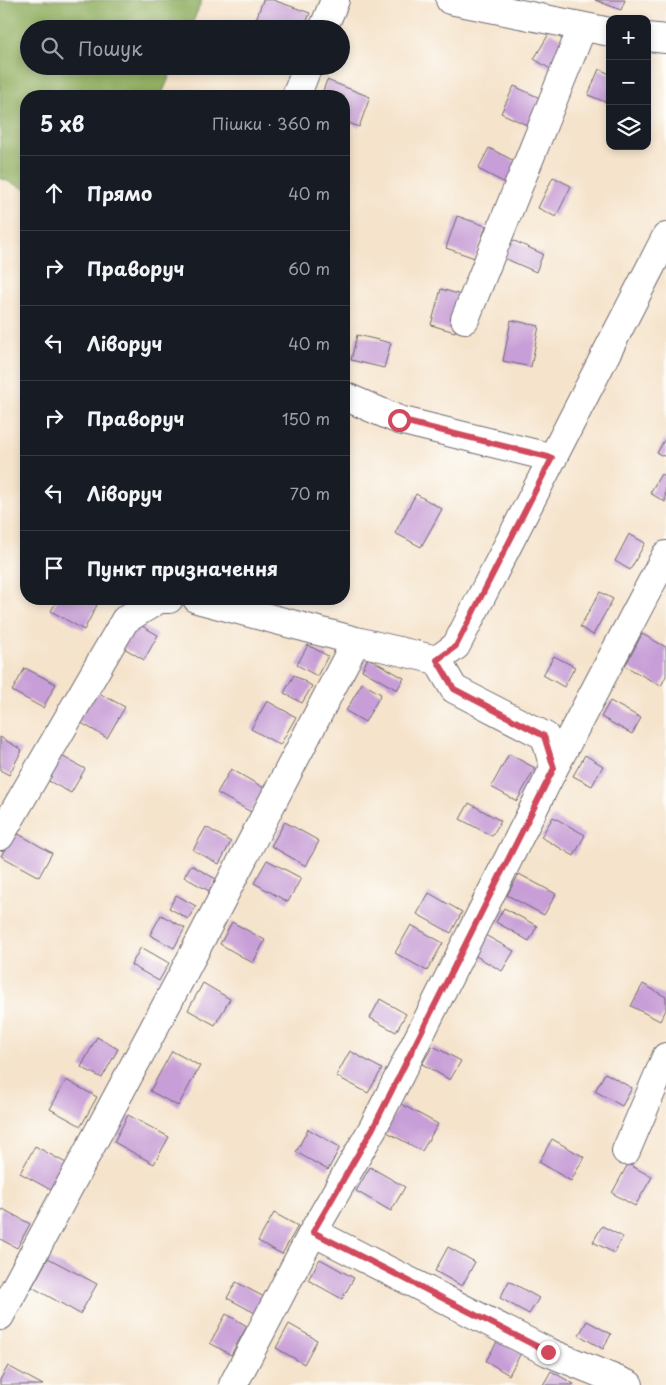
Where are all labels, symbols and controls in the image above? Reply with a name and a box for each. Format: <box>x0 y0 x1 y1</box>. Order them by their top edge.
map controls <box>606 15 651 150</box>
button: + <box>606 15 651 60</box>
search box <box>20 20 350 75</box>
icon: search <box>38 34 66 62</box>
text: Пошук <box>78 34 143 62</box>
button: − <box>606 60 651 105</box>
button: layers <box>606 105 651 150</box>
text: 5 хв <box>40 107 84 139</box>
text: Пішки · 360 m <box>212 111 330 135</box>
icon: ahead <box>40 179 68 207</box>
text: Прямо <box>87 179 152 207</box>
text: 40 m <box>288 181 330 205</box>
icon: right <box>40 254 68 282</box>
text: Праворуч <box>87 254 184 282</box>
text: 60 m <box>288 256 330 280</box>
icon: left <box>40 329 68 357</box>
text: Ліворуч <box>87 329 163 357</box>
text: 40 m <box>288 331 330 355</box>
icon: right <box>40 404 68 432</box>
text: Праворуч <box>87 404 184 432</box>
text: 150 m <box>282 406 330 430</box>
route start <box>388 409 411 432</box>
icon: left <box>40 479 68 507</box>
text: Ліворуч <box>87 479 163 507</box>
text: 70 m <box>290 481 330 505</box>
icon: arrive <box>40 554 68 582</box>
text: Пункт призначення <box>87 554 278 582</box>
route end <box>537 1341 560 1364</box>

